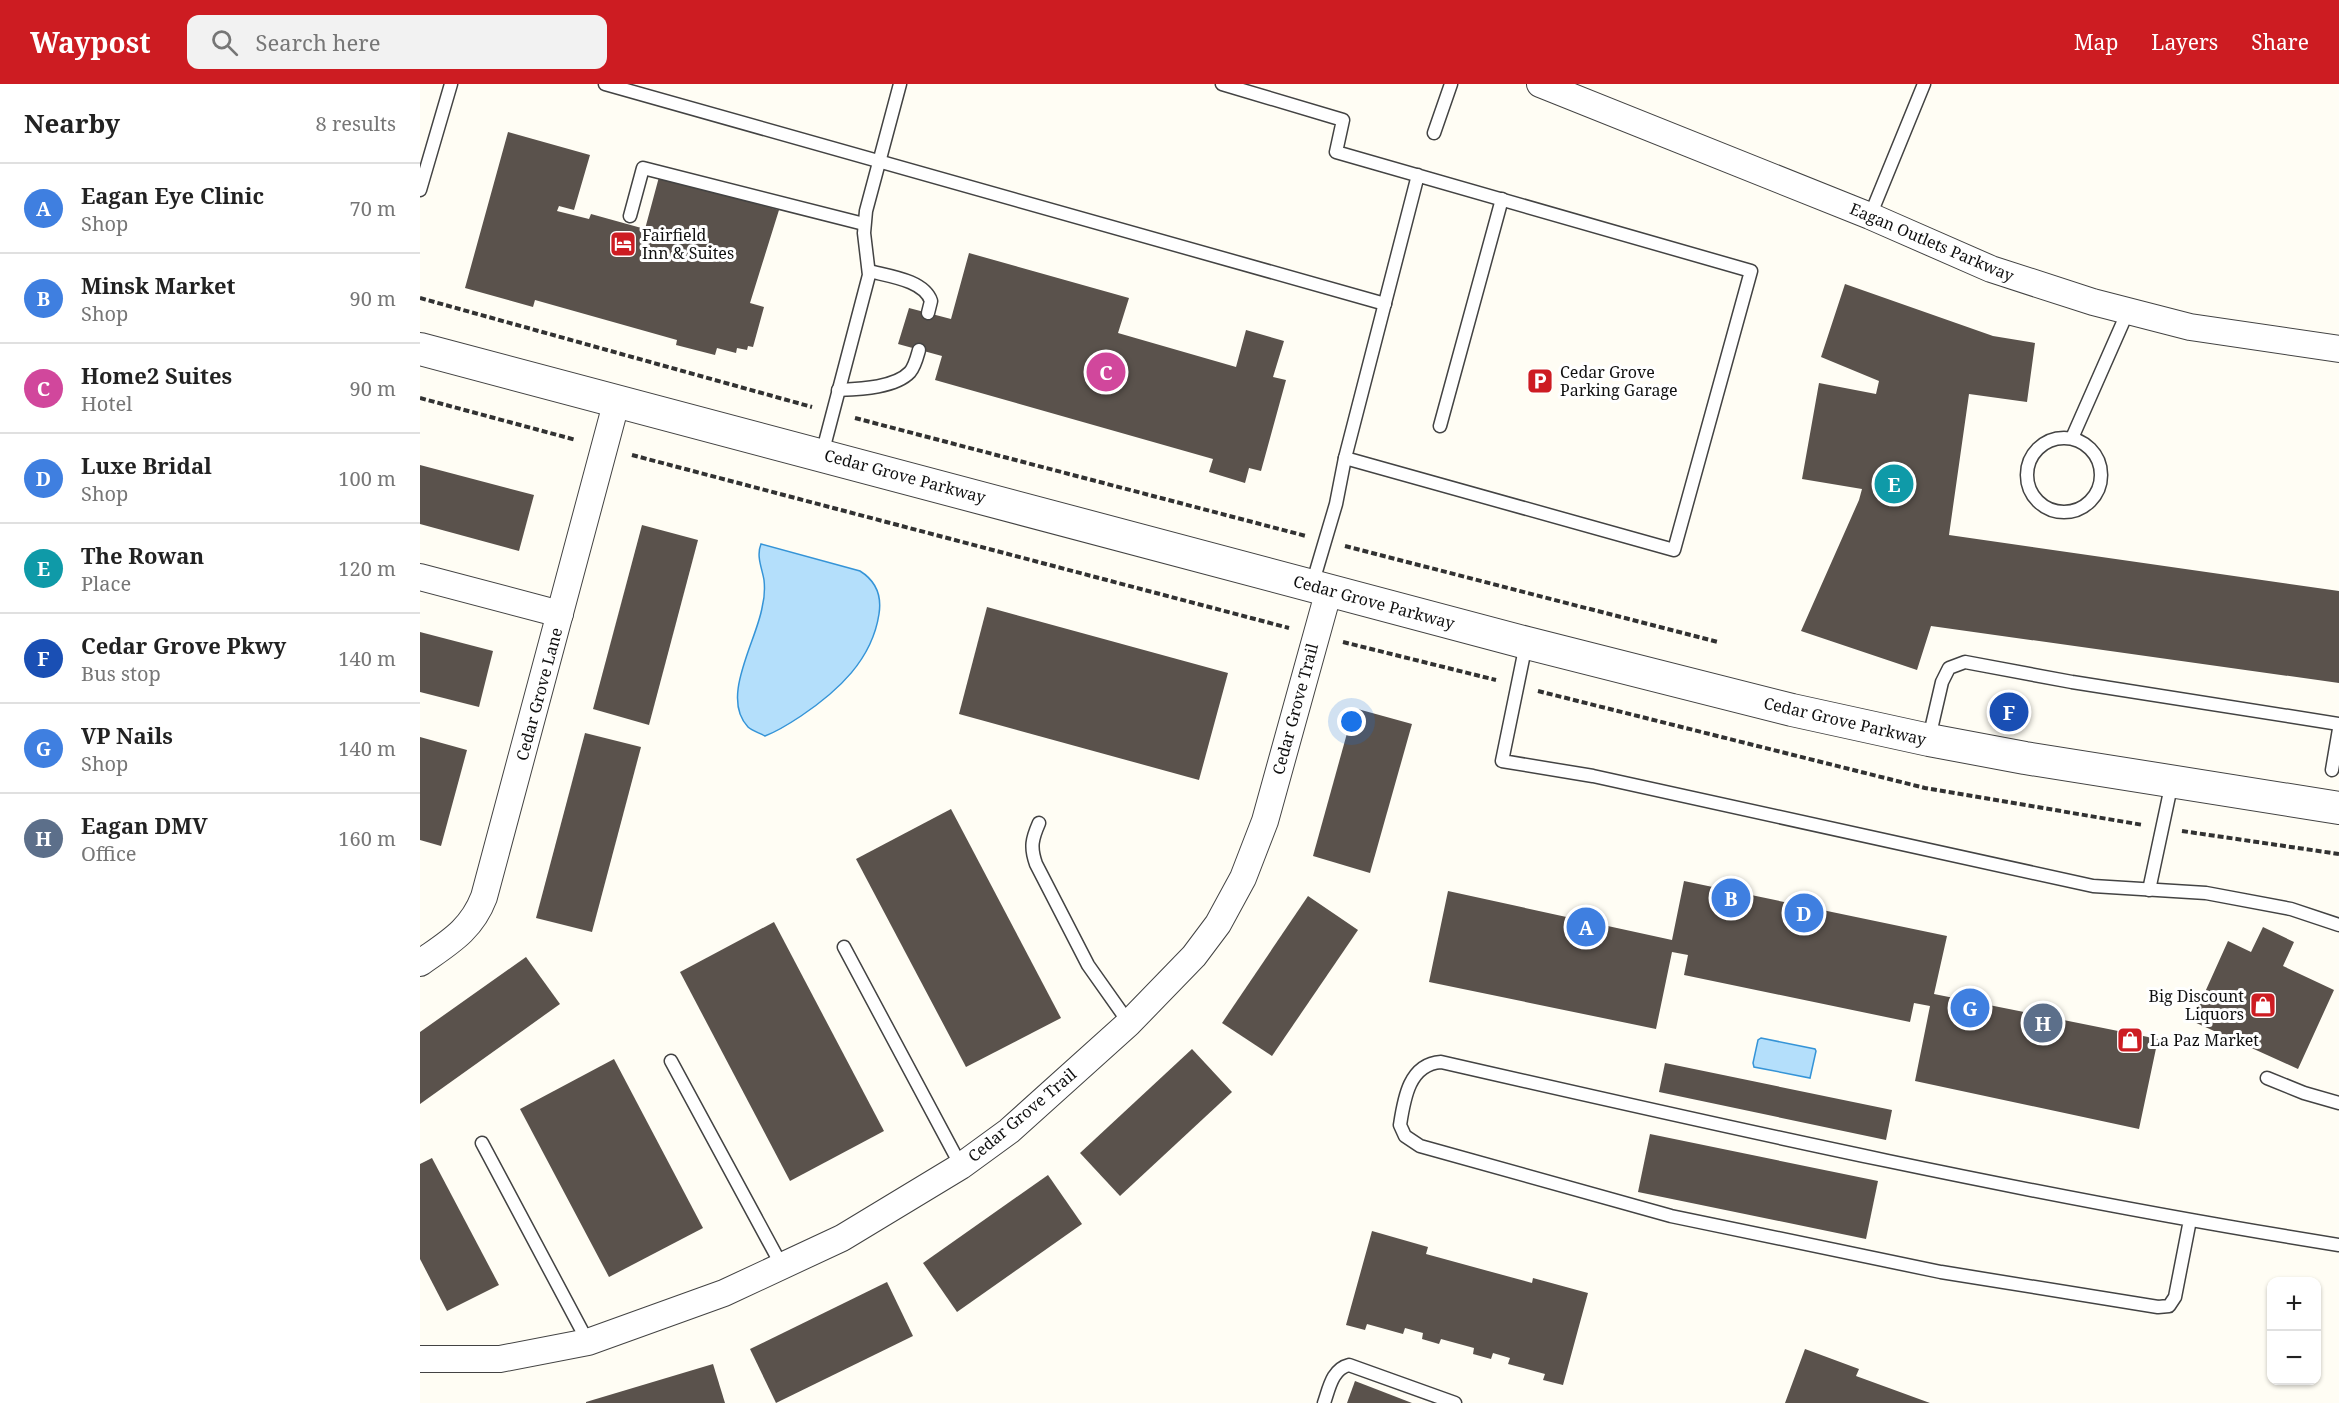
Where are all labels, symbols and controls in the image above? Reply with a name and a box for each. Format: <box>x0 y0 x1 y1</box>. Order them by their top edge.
search box <box>187 15 607 69</box>
text: Waypost <box>30 23 151 61</box>
icon: search <box>208 26 241 59</box>
text: Search here <box>256 27 380 57</box>
text: Map <box>2074 28 2118 56</box>
text: Layers <box>2151 28 2218 56</box>
text: Share <box>2251 28 2309 56</box>
text: Nearby <box>24 105 120 141</box>
text: 8 results <box>316 110 396 137</box>
text: Eagan Eye Clinic <box>81 180 264 210</box>
text: A <box>36 195 51 222</box>
text: 70 m <box>350 195 396 222</box>
street label: Eagan Outlets Parkway <box>1847 197 2018 287</box>
text: Shop <box>81 210 128 237</box>
place label: Fairfield Inn & Suites <box>642 224 734 264</box>
hotel icon: Fairfield Inn & Suites <box>608 229 638 259</box>
text: Minsk Market <box>81 270 235 300</box>
text: B <box>37 285 50 312</box>
text: 90 m <box>350 285 396 312</box>
text: Shop <box>81 300 128 327</box>
pin: C <box>1086 350 1126 394</box>
text: Home2 Suites <box>81 360 232 390</box>
place label: Cedar Grove Parking Garage <box>1560 361 1678 401</box>
parking icon: Cedar Grove Parking Garage <box>1525 366 1555 396</box>
text: C <box>37 375 50 402</box>
text: 90 m <box>350 375 396 402</box>
text: Hotel <box>81 390 132 417</box>
street label: Cedar Grove Parkway <box>822 444 989 508</box>
text: Luxe Bridal <box>81 450 212 480</box>
pin: E <box>1874 462 1914 506</box>
text: D <box>36 465 51 492</box>
text: 100 m <box>338 465 396 492</box>
text: Shop <box>81 480 128 507</box>
text: The Rowan <box>81 540 204 570</box>
text: E <box>37 555 50 582</box>
text: 120 m <box>338 555 396 582</box>
text: Place <box>81 570 131 597</box>
street label: Cedar Grove Parkway <box>1291 570 1458 634</box>
street label: Cedar Grove Lane <box>511 625 567 763</box>
text: Cedar Grove Pkwy <box>81 630 286 660</box>
street label: Cedar Grove Trail <box>1267 641 1323 777</box>
text: F <box>37 645 50 672</box>
text: 140 m <box>338 645 396 672</box>
text: Bus stop <box>81 660 161 687</box>
pin: F <box>1990 690 2028 734</box>
street label: Cedar Grove Parkway <box>1762 692 1929 751</box>
your location <box>1337 707 1366 736</box>
text: VP Nails <box>81 720 173 750</box>
text: G <box>36 735 51 762</box>
text: 140 m <box>338 735 396 762</box>
text: Shop <box>81 750 128 777</box>
text: Eagan DMV <box>81 810 208 840</box>
text: H <box>35 825 52 852</box>
text: 160 m <box>338 825 396 852</box>
text: Office <box>81 840 136 867</box>
pin: B <box>1712 876 1750 920</box>
pin: D <box>1784 890 1824 936</box>
pin: A <box>1566 904 1606 950</box>
place label: Big Discount Liquors <box>2148 985 2244 1025</box>
pin: G <box>1950 986 1990 1030</box>
shop icon: Big Discount Liquors <box>2248 990 2278 1020</box>
pin: H <box>2024 1000 2062 1046</box>
shop icon: La Paz Market <box>2115 1025 2145 1055</box>
place label: La Paz Market <box>2150 1029 2259 1051</box>
street label: Cedar Grove Trail <box>963 1063 1081 1167</box>
map controls <box>2267 1277 2321 1385</box>
button: + <box>2267 1277 2321 1331</box>
button: − <box>2267 1331 2321 1385</box>

